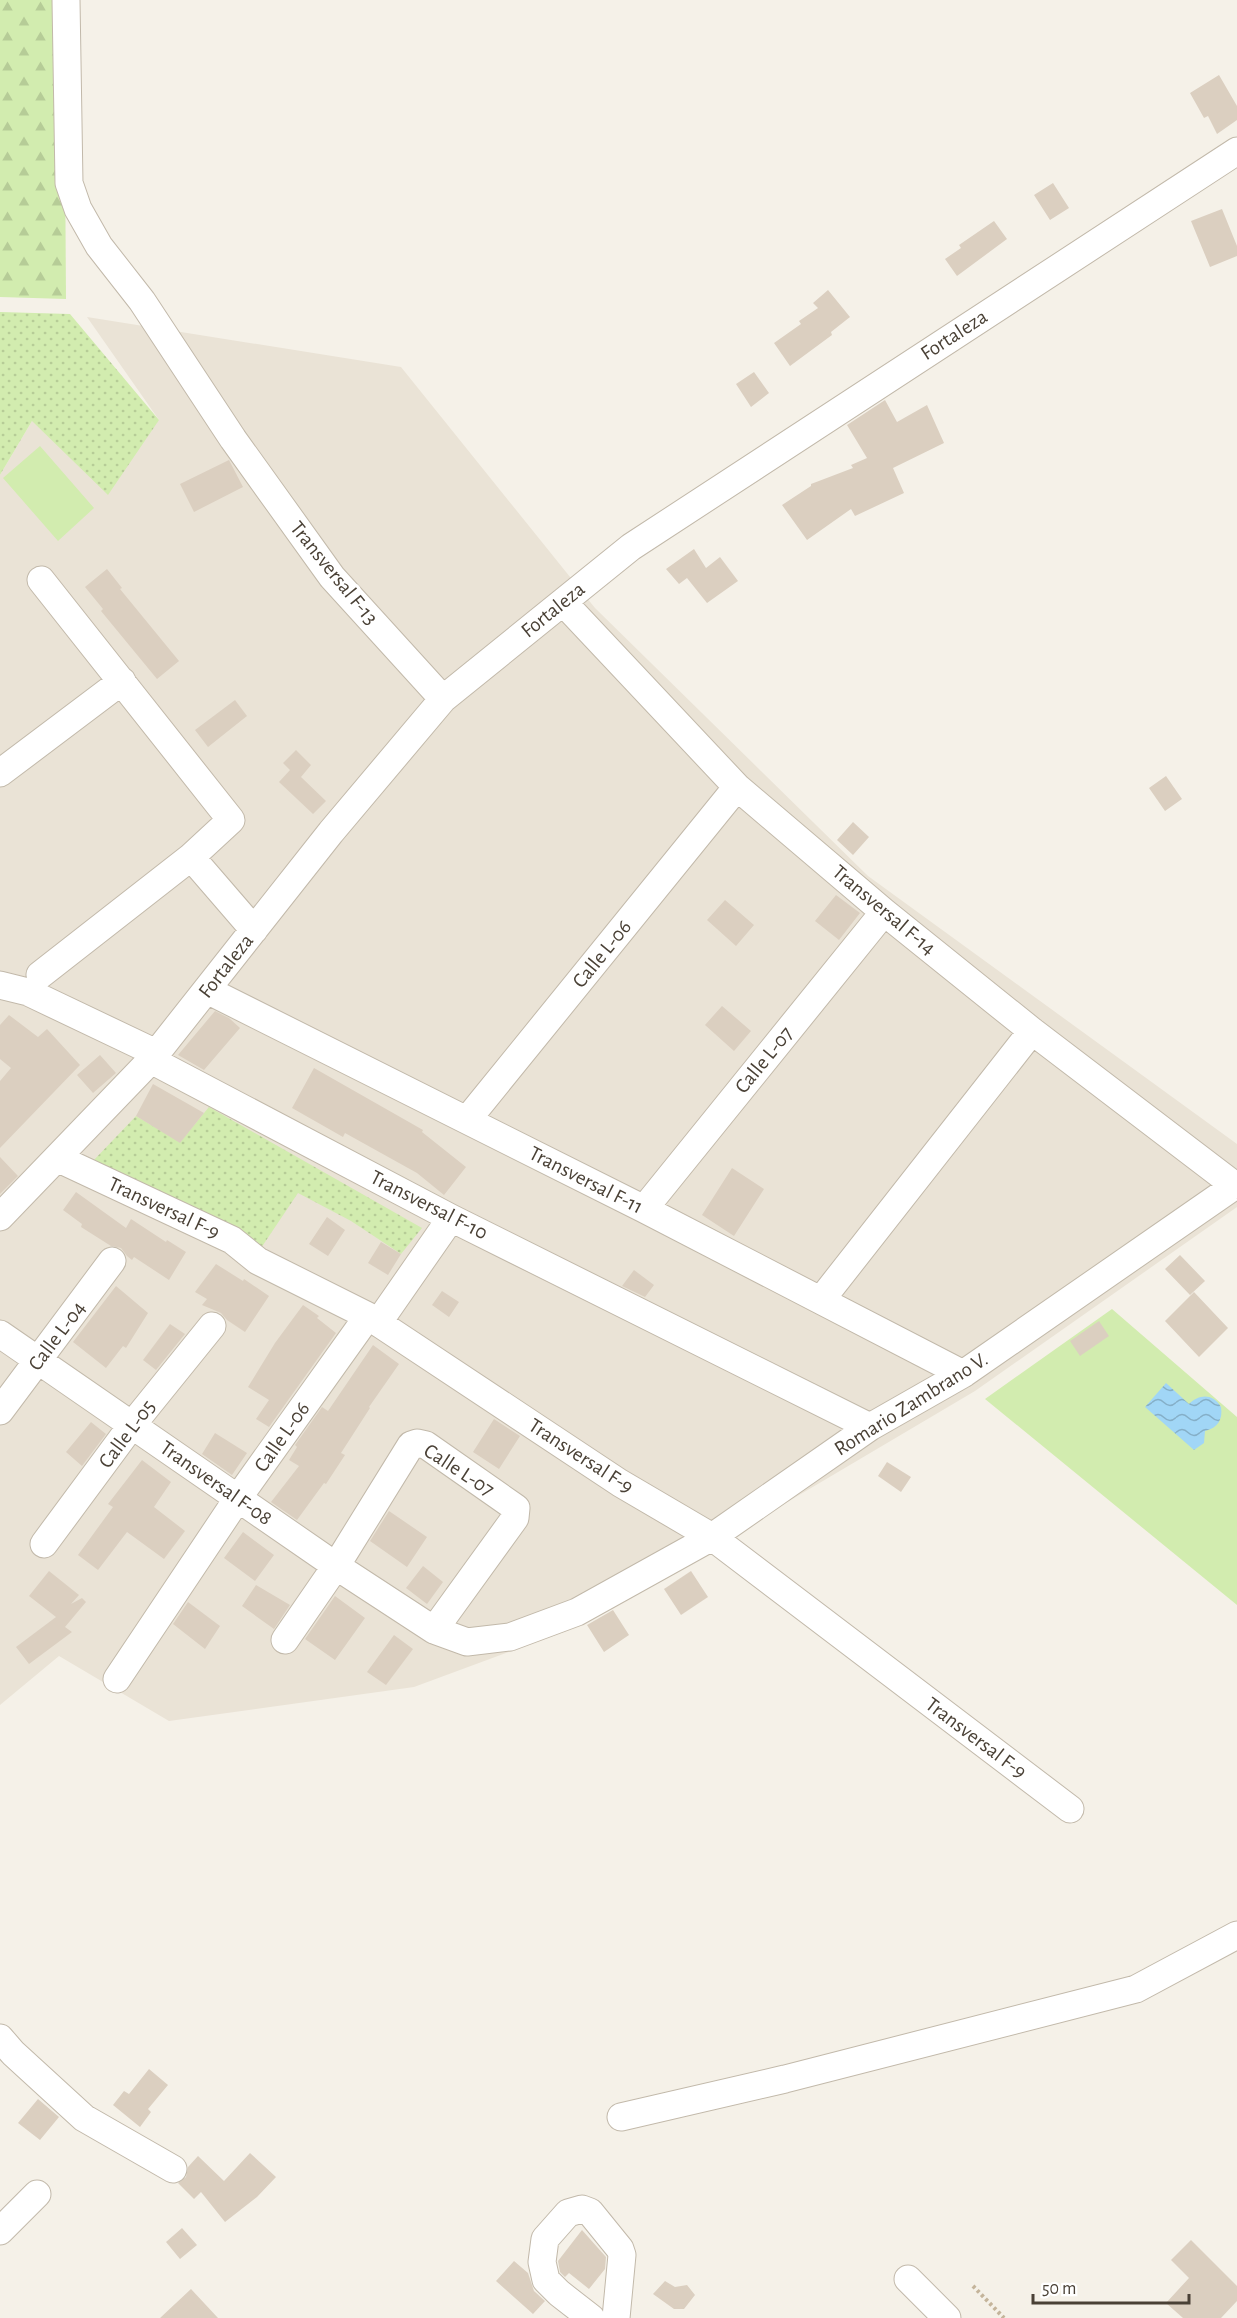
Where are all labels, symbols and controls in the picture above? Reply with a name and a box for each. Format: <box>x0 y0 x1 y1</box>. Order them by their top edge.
street label: Fortaleza <box>917 306 991 364</box>
street label: Transversal F-13 <box>286 517 382 629</box>
street label: Fortaleza <box>517 578 589 642</box>
street label: Transversal F-14 <box>828 861 940 959</box>
street label: Calle L-06 <box>569 916 635 992</box>
street label: Fortaleza <box>195 930 258 1002</box>
street label: Calle L-07 <box>731 1022 797 1097</box>
street label: Transversal F-11 <box>526 1142 646 1218</box>
street label: Transversal F-10 <box>367 1166 491 1244</box>
street label: Transversal F-9 <box>105 1173 223 1243</box>
street label: Calle L-04 <box>24 1298 90 1374</box>
street label: Romario Zambrano V. <box>831 1348 991 1460</box>
street label: Calle L-05 <box>95 1396 159 1472</box>
street label: Calle L-06 <box>250 1398 314 1476</box>
street label: Transversal F-9 <box>525 1414 637 1498</box>
street label: Transversal F-08 <box>156 1437 276 1529</box>
street label: Calle L-07 <box>420 1440 498 1500</box>
street label: Transversal F-9 <box>922 1693 1030 1783</box>
scale bar <box>1033 2267 1189 2305</box>
text: 50 m <box>1042 2280 1076 2298</box>

